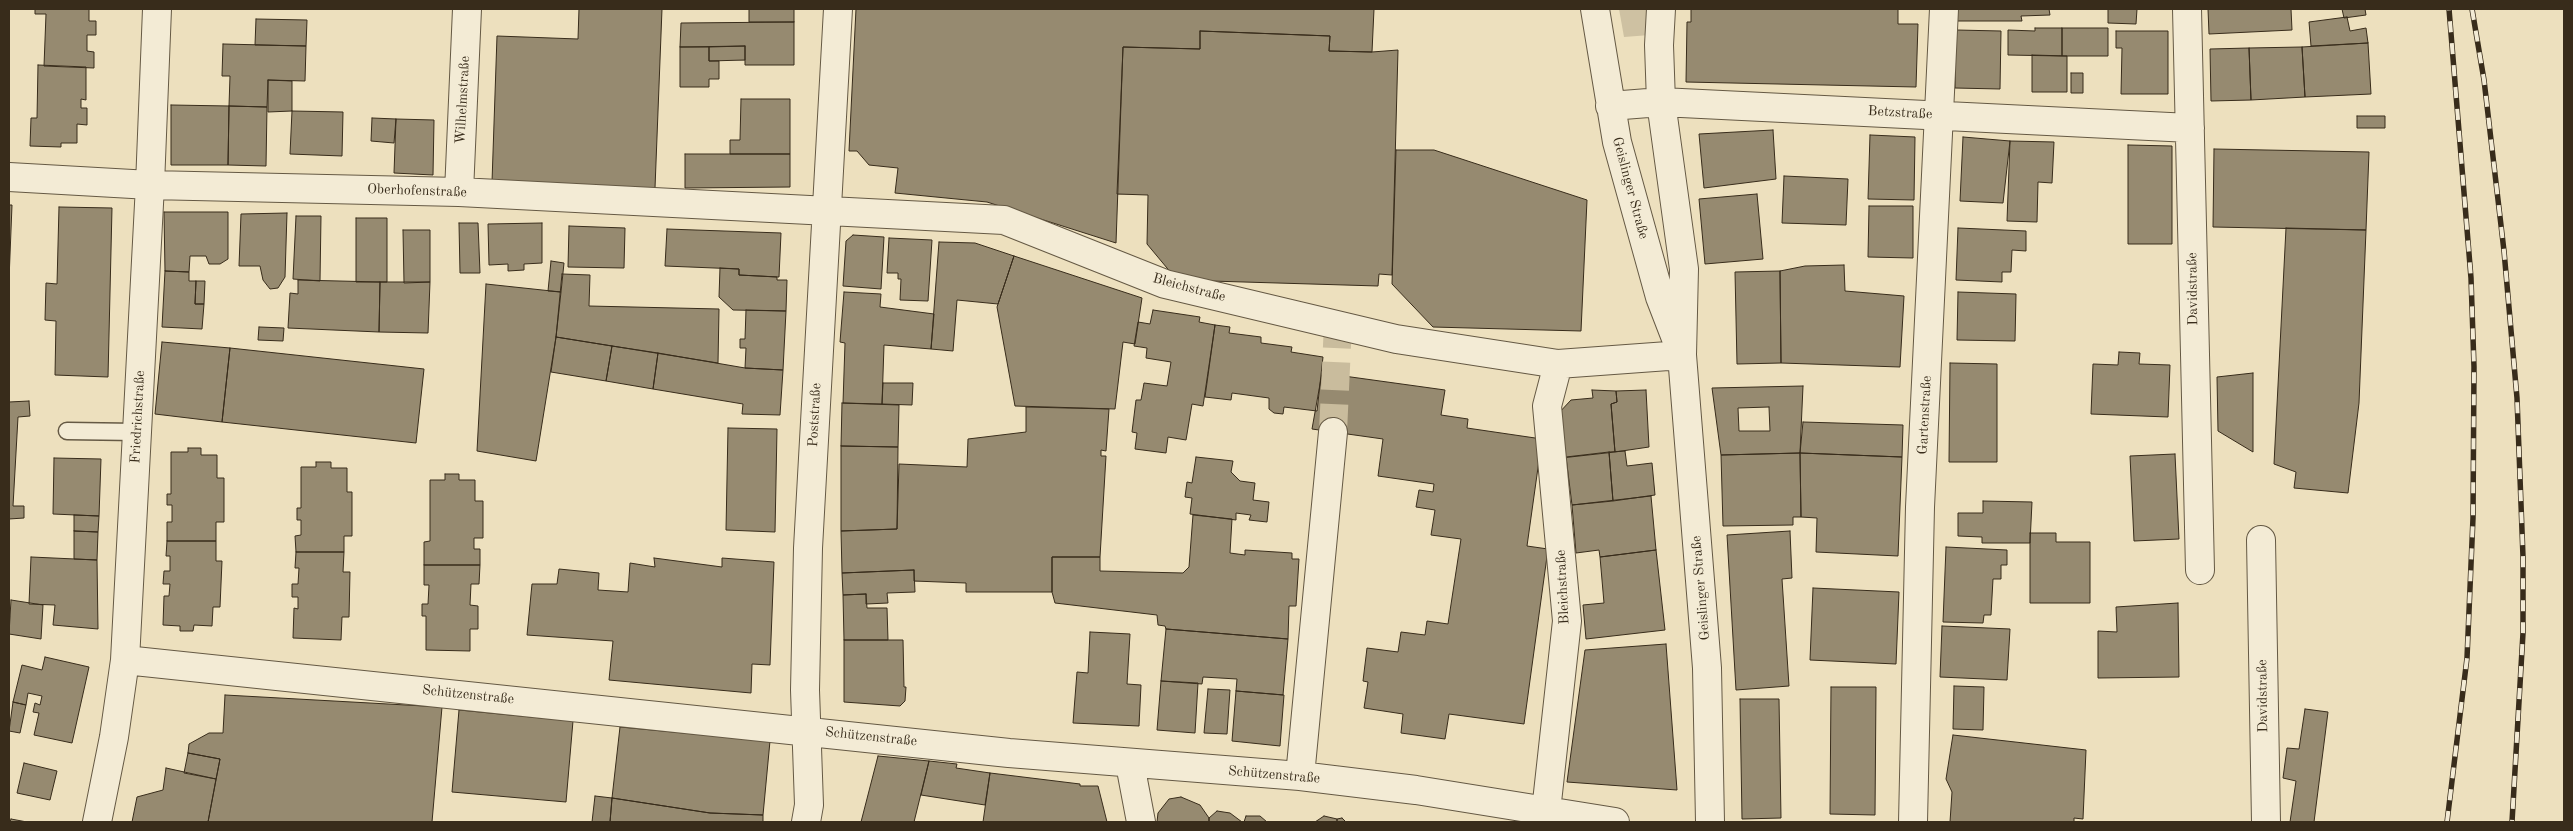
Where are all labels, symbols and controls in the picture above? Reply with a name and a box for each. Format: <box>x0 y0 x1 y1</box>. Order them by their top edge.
street label: Wilhelmstraße <box>452 55 474 145</box>
street label: Betzstraße <box>1867 103 1933 123</box>
street label: Geislinger Straße <box>1608 135 1652 241</box>
street label: Oberhofenstraße <box>367 181 467 201</box>
street label: Davidstraße <box>2184 252 2202 326</box>
street label: Bleichstraße <box>1151 270 1227 306</box>
street label: Friedrichstraße <box>127 370 149 464</box>
street label: Gartenstraße <box>1915 375 1935 455</box>
street label: Poststraße <box>805 383 825 447</box>
street label: Geislinger Straße <box>1688 535 1714 641</box>
street label: Bleichstraße <box>1553 549 1573 625</box>
street label: Davidstraße <box>2254 659 2272 733</box>
street label: Schützenstraße <box>421 682 515 708</box>
street label: Schützenstraße <box>824 724 918 750</box>
street label: Schützenstraße <box>1227 763 1321 787</box>

